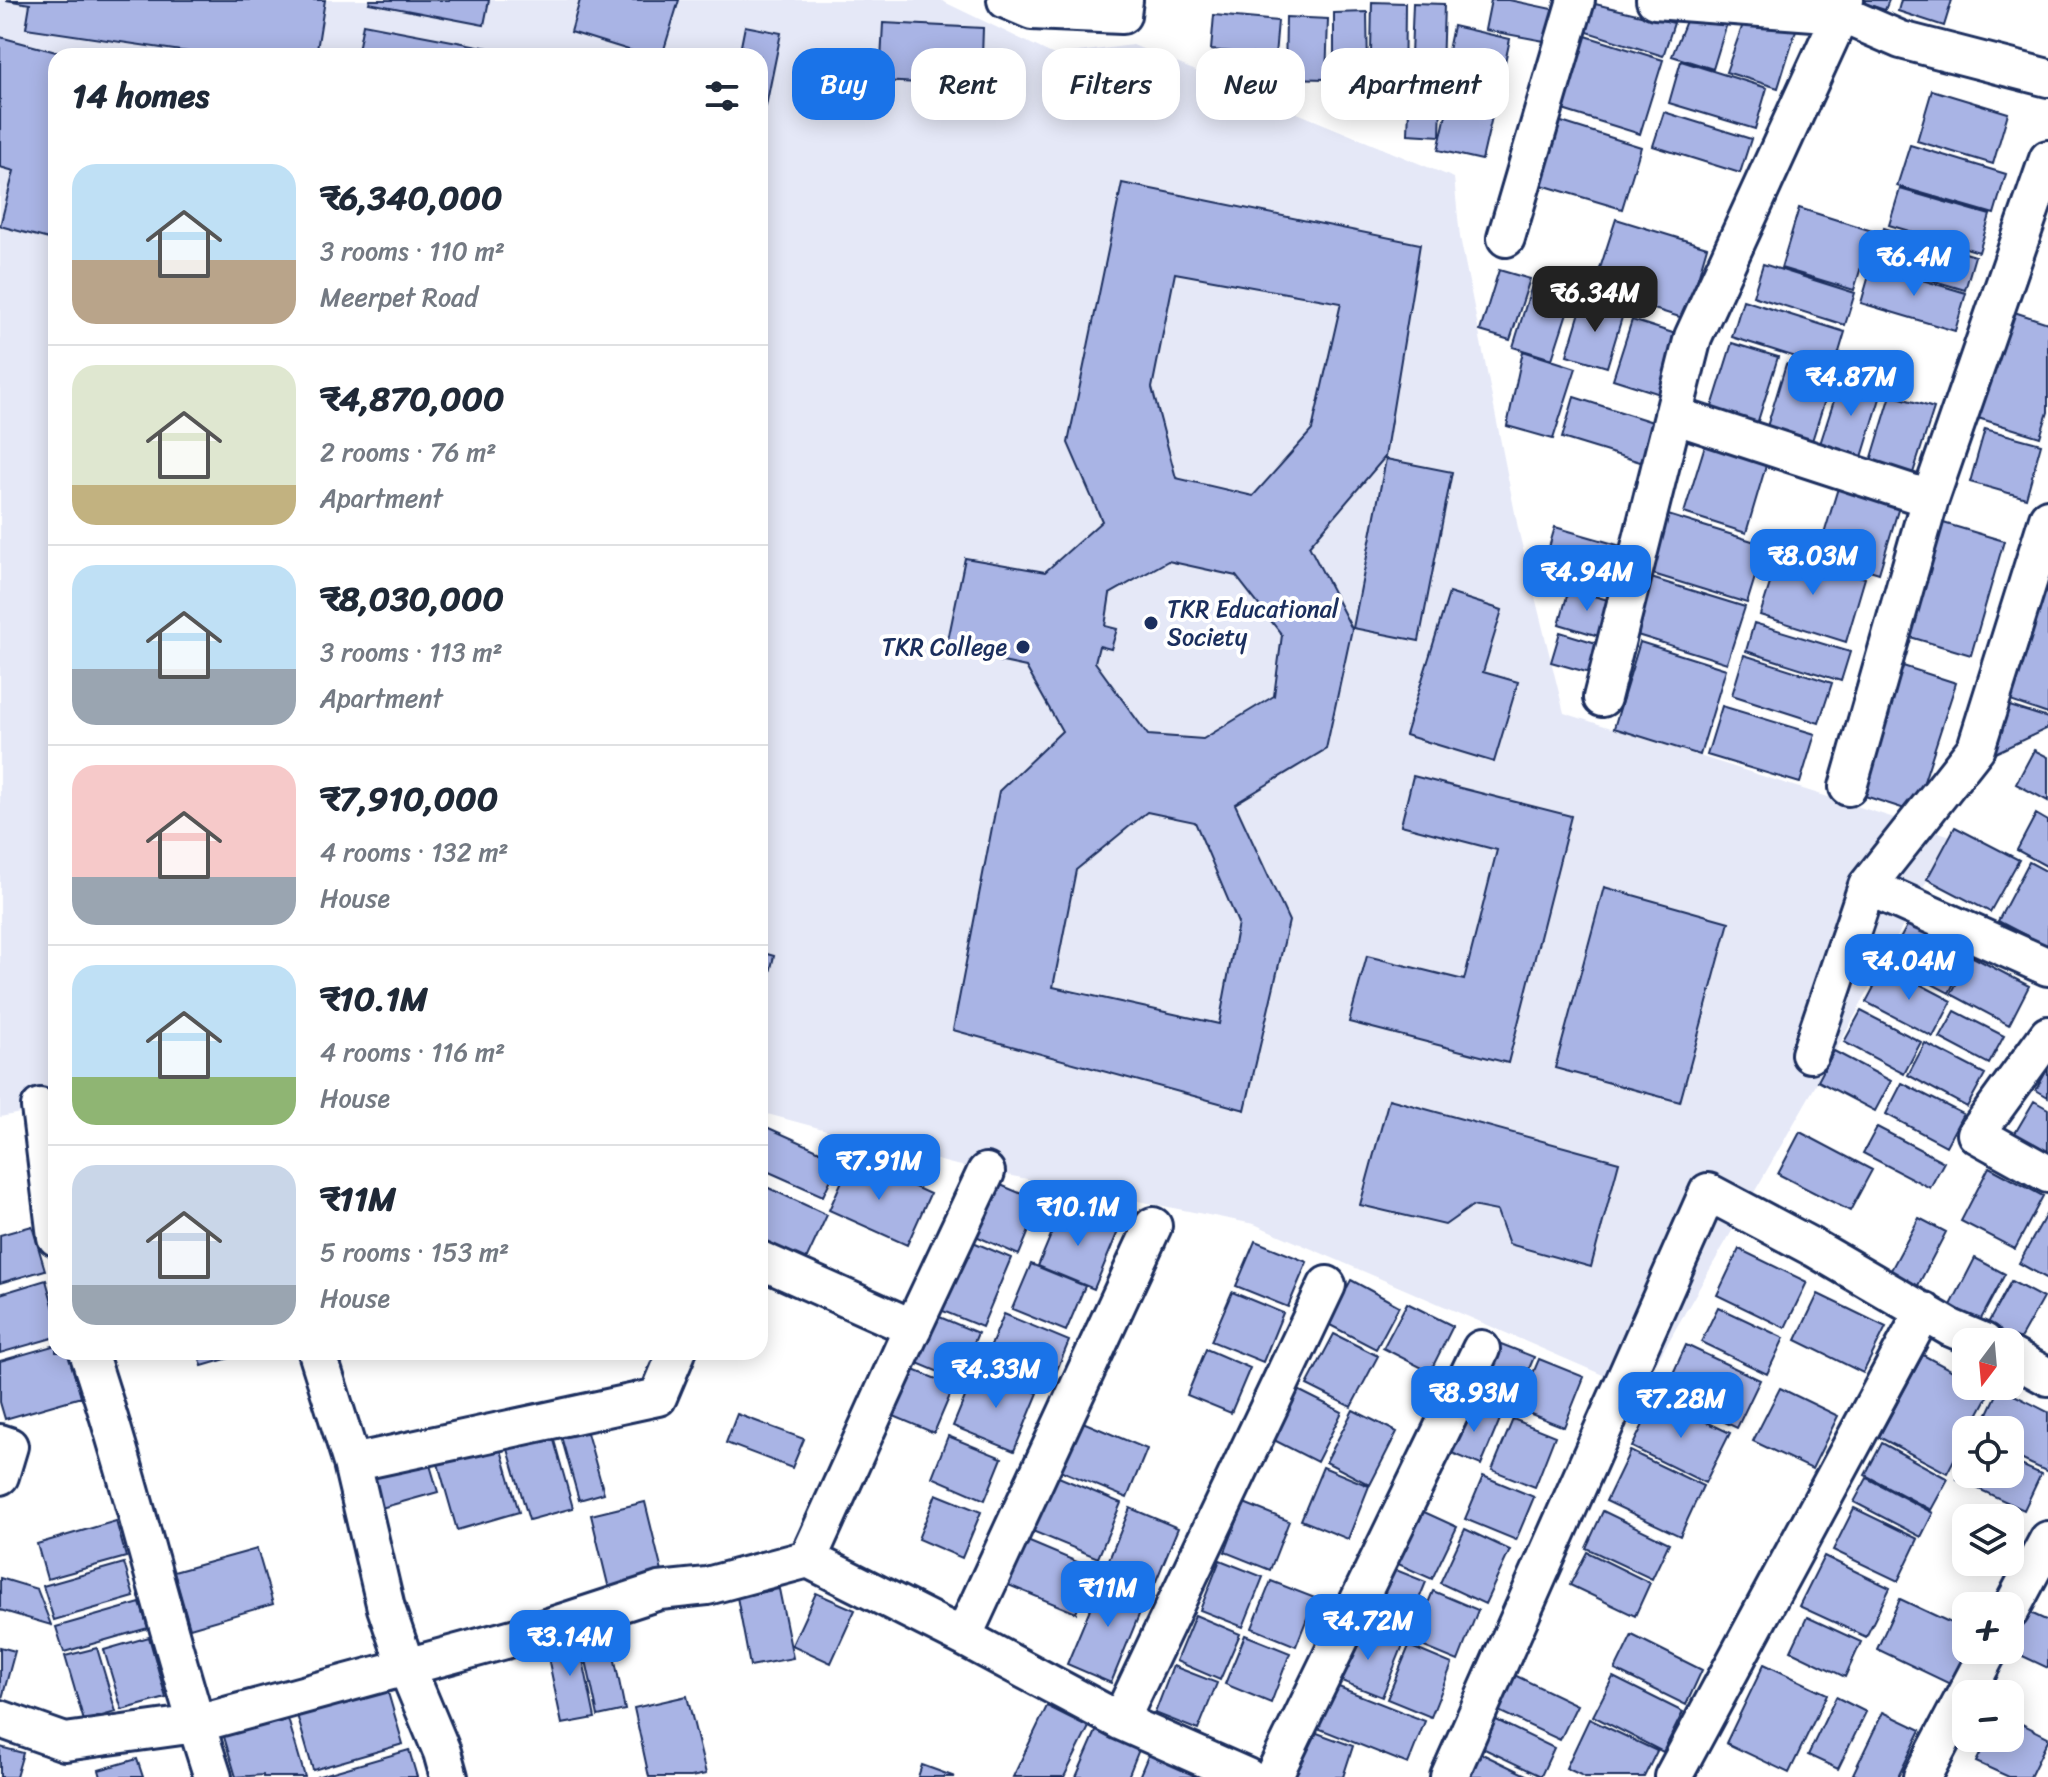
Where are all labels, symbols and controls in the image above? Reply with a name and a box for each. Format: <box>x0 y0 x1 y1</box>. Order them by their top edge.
chip: Buy <box>792 48 895 120</box>
chip: Rent <box>911 48 1026 120</box>
chip: Filters <box>1042 48 1180 120</box>
chip: New <box>1196 48 1305 120</box>
chip: Apartment <box>1321 48 1509 120</box>
text: 14 homes <box>72 66 209 126</box>
icon: filters <box>700 74 744 118</box>
text: ₹6,340,000 <box>320 168 503 228</box>
icon: home <box>136 196 232 292</box>
text: 3 rooms · 110 m² <box>320 228 505 274</box>
pin: ₹6.4M <box>1858 230 1970 298</box>
text: ₹6.4M <box>1877 233 1951 279</box>
pin: ₹6.34M <box>1530 266 1660 334</box>
text: ₹6.34M <box>1551 269 1639 315</box>
text: Meerpet Road <box>320 274 478 320</box>
pin: ₹4.87M <box>1786 350 1916 418</box>
text: ₹4.87M <box>1806 353 1896 399</box>
text: ₹4,870,000 <box>320 369 504 429</box>
icon: home <box>136 397 232 493</box>
text: 2 rooms · 76 m² <box>320 429 497 475</box>
text: Apartment <box>320 475 443 521</box>
pin: ₹8.03M <box>1748 529 1878 597</box>
text: ₹8.03M <box>1768 532 1858 578</box>
pin: ₹4.94M <box>1522 545 1652 613</box>
text: ₹4.94M <box>1541 548 1633 594</box>
text: ₹8,030,000 <box>320 569 504 629</box>
place label: TKR Educational Society <box>1167 588 1340 658</box>
icon: home <box>136 597 232 693</box>
marker: TKR Educational Society <box>1142 614 1160 632</box>
place label: TKR College <box>882 626 1007 668</box>
text: 3 rooms · 113 m² <box>320 629 503 675</box>
marker: TKR College <box>1014 638 1032 656</box>
text: Apartment <box>320 675 443 721</box>
text: ₹7,910,000 <box>320 769 498 829</box>
icon: home <box>136 797 232 893</box>
text: 4 rooms · 132 m² <box>320 829 509 875</box>
text: House <box>320 875 390 921</box>
pin: ₹4.04M <box>1844 934 1974 1002</box>
text: ₹4.04M <box>1863 937 1955 983</box>
text: ₹10.1M <box>320 969 428 1029</box>
icon: home <box>136 997 232 1093</box>
text: 4 rooms · 116 m² <box>320 1029 505 1075</box>
text: House <box>320 1075 390 1121</box>
pin: ₹7.91M <box>814 1134 944 1202</box>
text: ₹7.91M <box>836 1137 922 1183</box>
text: ₹11M <box>320 1169 396 1229</box>
pin: ₹10.1M <box>1013 1180 1143 1248</box>
text: ₹10.1M <box>1037 1183 1119 1229</box>
icon: home <box>136 1197 232 1293</box>
text: 5 rooms · 153 m² <box>320 1229 509 1275</box>
text: House <box>320 1275 390 1321</box>
north arrow <box>1952 1328 2024 1400</box>
map controls <box>1952 1328 2024 1752</box>
pin: ₹4.33M <box>931 1342 1061 1410</box>
text: ₹4.33M <box>952 1345 1040 1391</box>
pin: ₹8.93M <box>1409 1366 1539 1434</box>
text: ₹8.93M <box>1429 1369 1519 1415</box>
pin: ₹7.28M <box>1616 1372 1746 1440</box>
text: ₹7.28M <box>1636 1375 1726 1421</box>
button: locate <box>1952 1416 2024 1488</box>
button: layers <box>1952 1504 2024 1576</box>
pin: ₹11M <box>1061 1561 1155 1629</box>
text: ₹11M <box>1079 1564 1137 1610</box>
button: + <box>1952 1592 2024 1664</box>
pin: ₹4.72M <box>1303 1594 1433 1662</box>
text: ₹4.72M <box>1323 1597 1413 1643</box>
pin: ₹3.14M <box>505 1610 635 1678</box>
text: ₹3.14M <box>527 1613 613 1659</box>
button: − <box>1952 1680 2024 1752</box>

